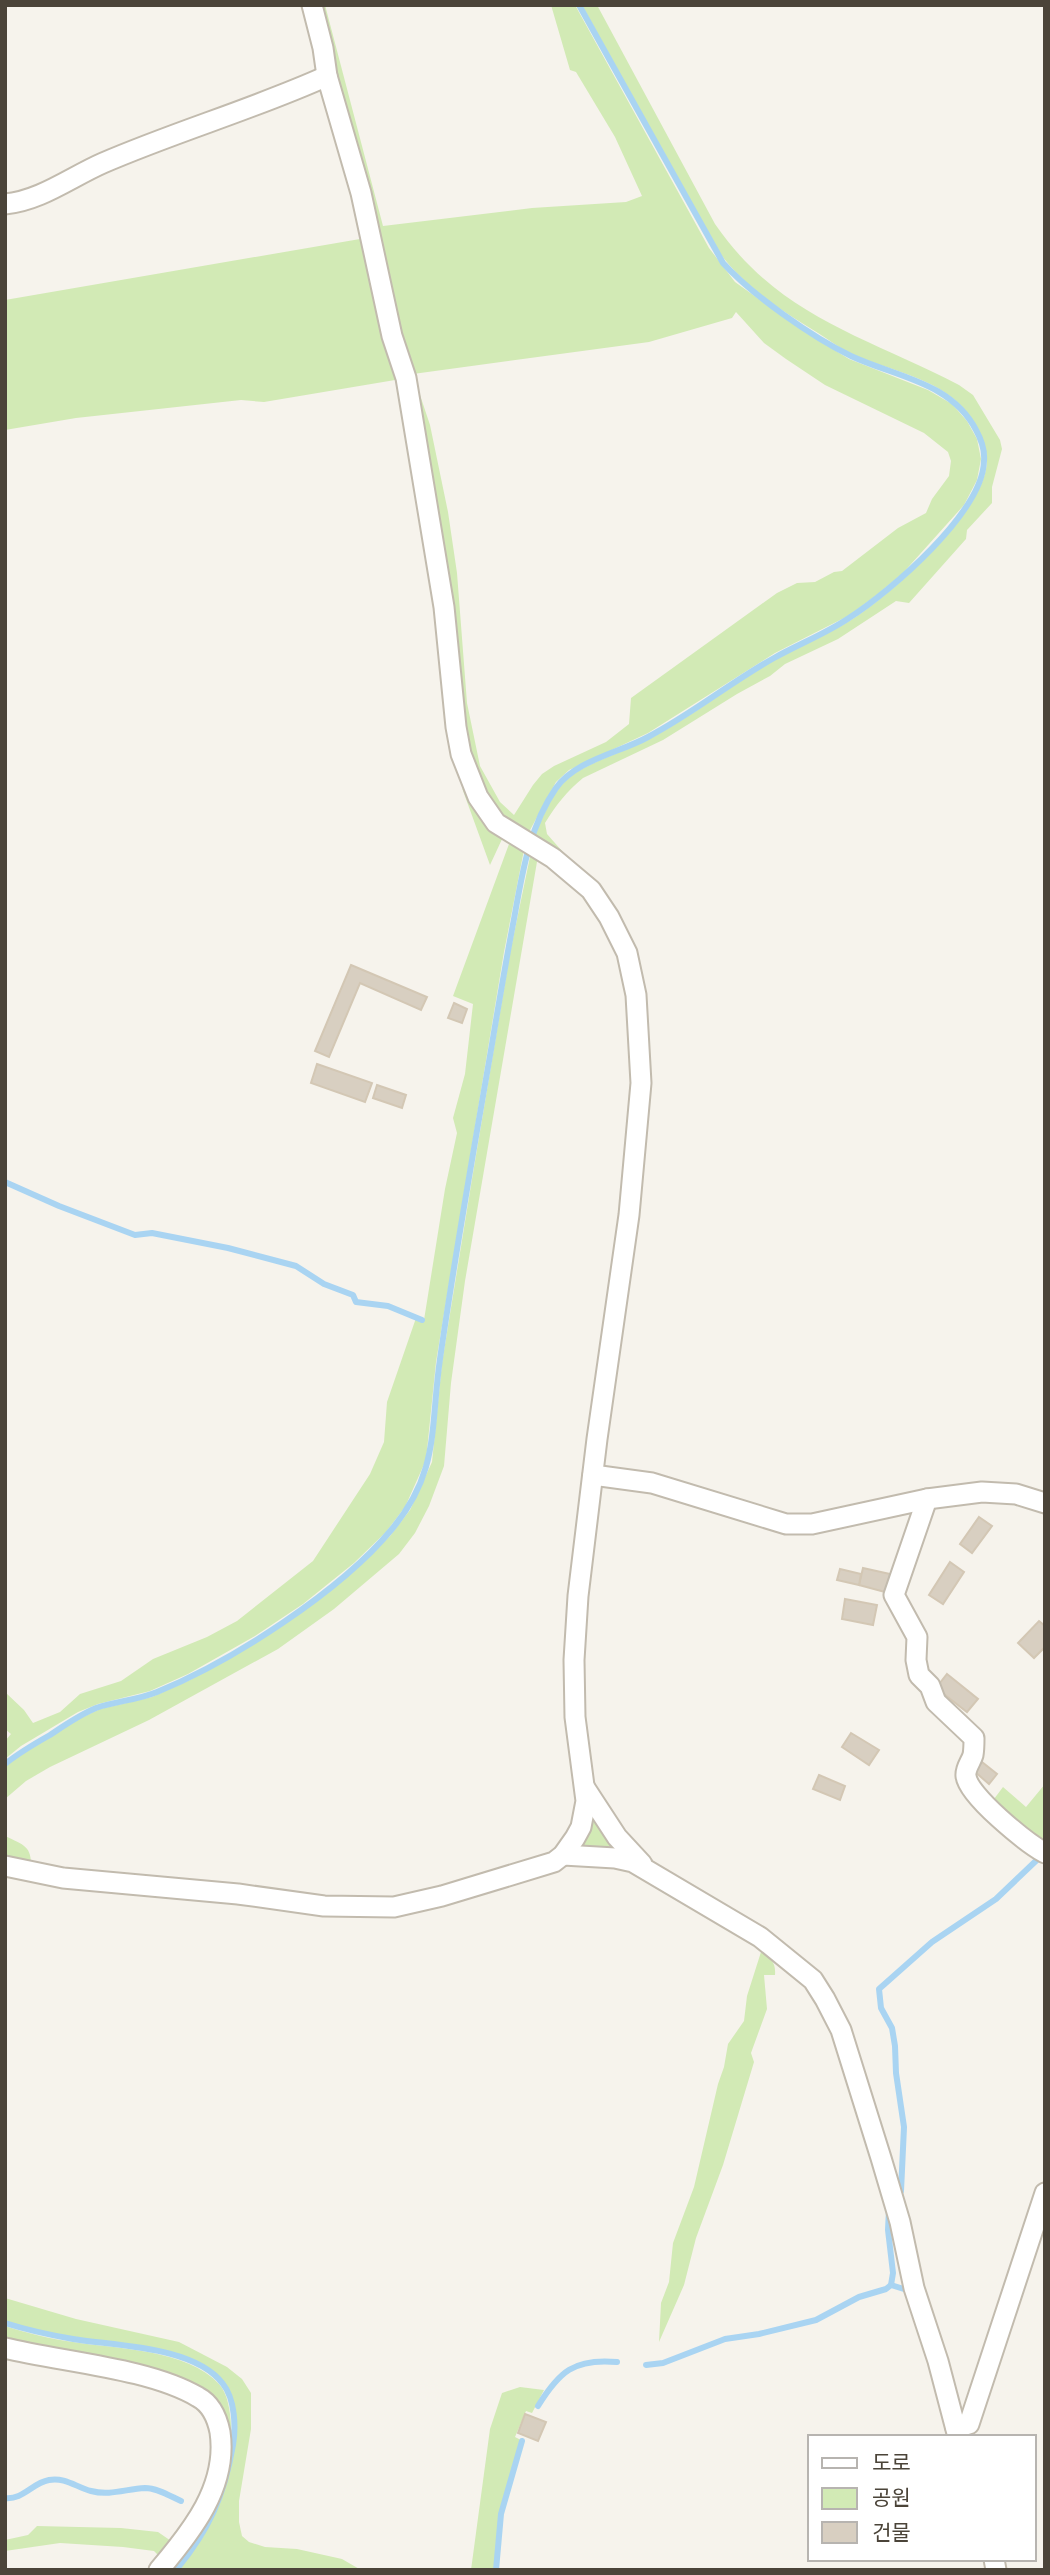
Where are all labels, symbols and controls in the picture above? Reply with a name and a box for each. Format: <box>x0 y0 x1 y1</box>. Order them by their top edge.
legend <box>808 2435 1036 2561</box>
text: 도로 <box>872 2448 911 2476</box>
text: 공원 <box>872 2483 911 2511</box>
text: 건물 <box>872 2518 911 2546</box>

